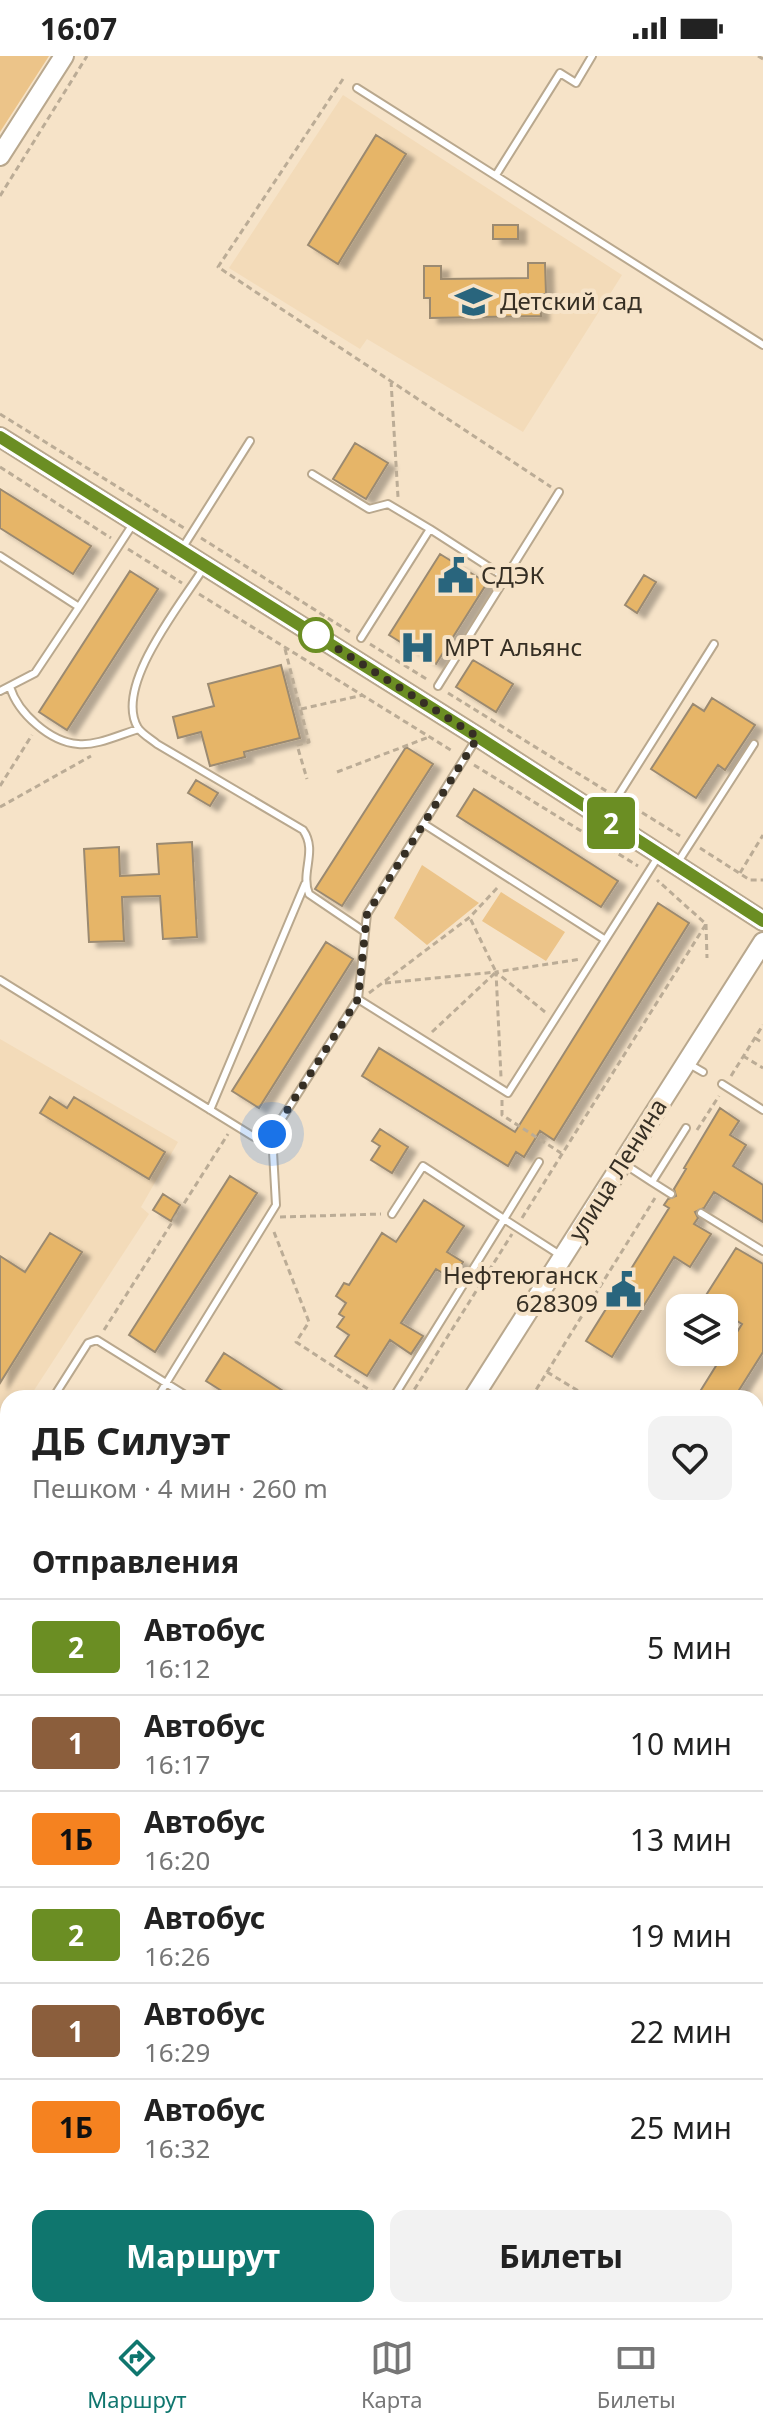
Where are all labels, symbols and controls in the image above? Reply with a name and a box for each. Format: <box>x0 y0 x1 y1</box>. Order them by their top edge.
text: 16:07 <box>40 8 117 49</box>
school or university icon: Детский сад <box>455 283 493 321</box>
place label: Детский сад <box>500 284 642 317</box>
public building icon: СДЭК <box>436 557 474 595</box>
place label: СДЭК <box>481 558 544 591</box>
unlabelled marker <box>299 618 333 652</box>
hospital icon: МРТ Альянс <box>399 629 437 667</box>
place label: МРТ Альянс <box>444 630 582 663</box>
line badge: 2 <box>585 797 637 849</box>
text: 2 <box>603 804 619 842</box>
street label: улица Ленина <box>560 1092 674 1247</box>
your location <box>252 1114 292 1154</box>
place label: Нефтеюганск 628309 <box>443 1258 598 1319</box>
public building icon: Нефтеюганск 628309 <box>605 1271 643 1309</box>
map controls <box>666 1294 738 1366</box>
button: layers <box>666 1294 738 1366</box>
text: ДБ Силуэт <box>32 1414 230 1466</box>
button: heart <box>648 1416 732 1500</box>
text: Пешком · 4 мин · 260 m <box>32 1470 328 1506</box>
text: Отправления <box>32 1541 239 1582</box>
text: Автобус <box>144 1609 266 1650</box>
text: 5 мин <box>647 1627 732 1668</box>
text: 2 <box>68 1628 84 1666</box>
text: 16:12 <box>144 1650 210 1686</box>
text: Автобус <box>144 1705 266 1746</box>
text: 10 мин <box>630 1723 732 1764</box>
text: 1 <box>68 1724 84 1762</box>
text: 16:17 <box>144 1746 210 1782</box>
text: Автобус <box>144 1801 266 1842</box>
text: 13 мин <box>630 1819 732 1860</box>
text: 1Б <box>59 1820 93 1858</box>
text: 16:20 <box>144 1842 210 1878</box>
text: Автобус <box>144 1897 266 1938</box>
text: 19 мин <box>630 1915 732 1956</box>
text: 2 <box>68 1916 84 1954</box>
text: 16:26 <box>144 1938 210 1974</box>
text: Автобус <box>144 1993 266 2034</box>
text: 22 мин <box>630 2011 732 2052</box>
text: 1 <box>68 2012 84 2050</box>
text: 16:29 <box>144 2034 210 2070</box>
text: Автобус <box>144 2089 266 2130</box>
text: 25 мин <box>630 2107 732 2148</box>
text: 1Б <box>59 2108 93 2146</box>
text: 16:32 <box>144 2130 210 2166</box>
button: Маршрут <box>32 2210 374 2302</box>
button: Билеты <box>390 2210 732 2302</box>
tab: Маршрут <box>87 2336 187 2414</box>
tab: Карта <box>361 2336 422 2414</box>
tab: Билеты <box>597 2336 676 2414</box>

